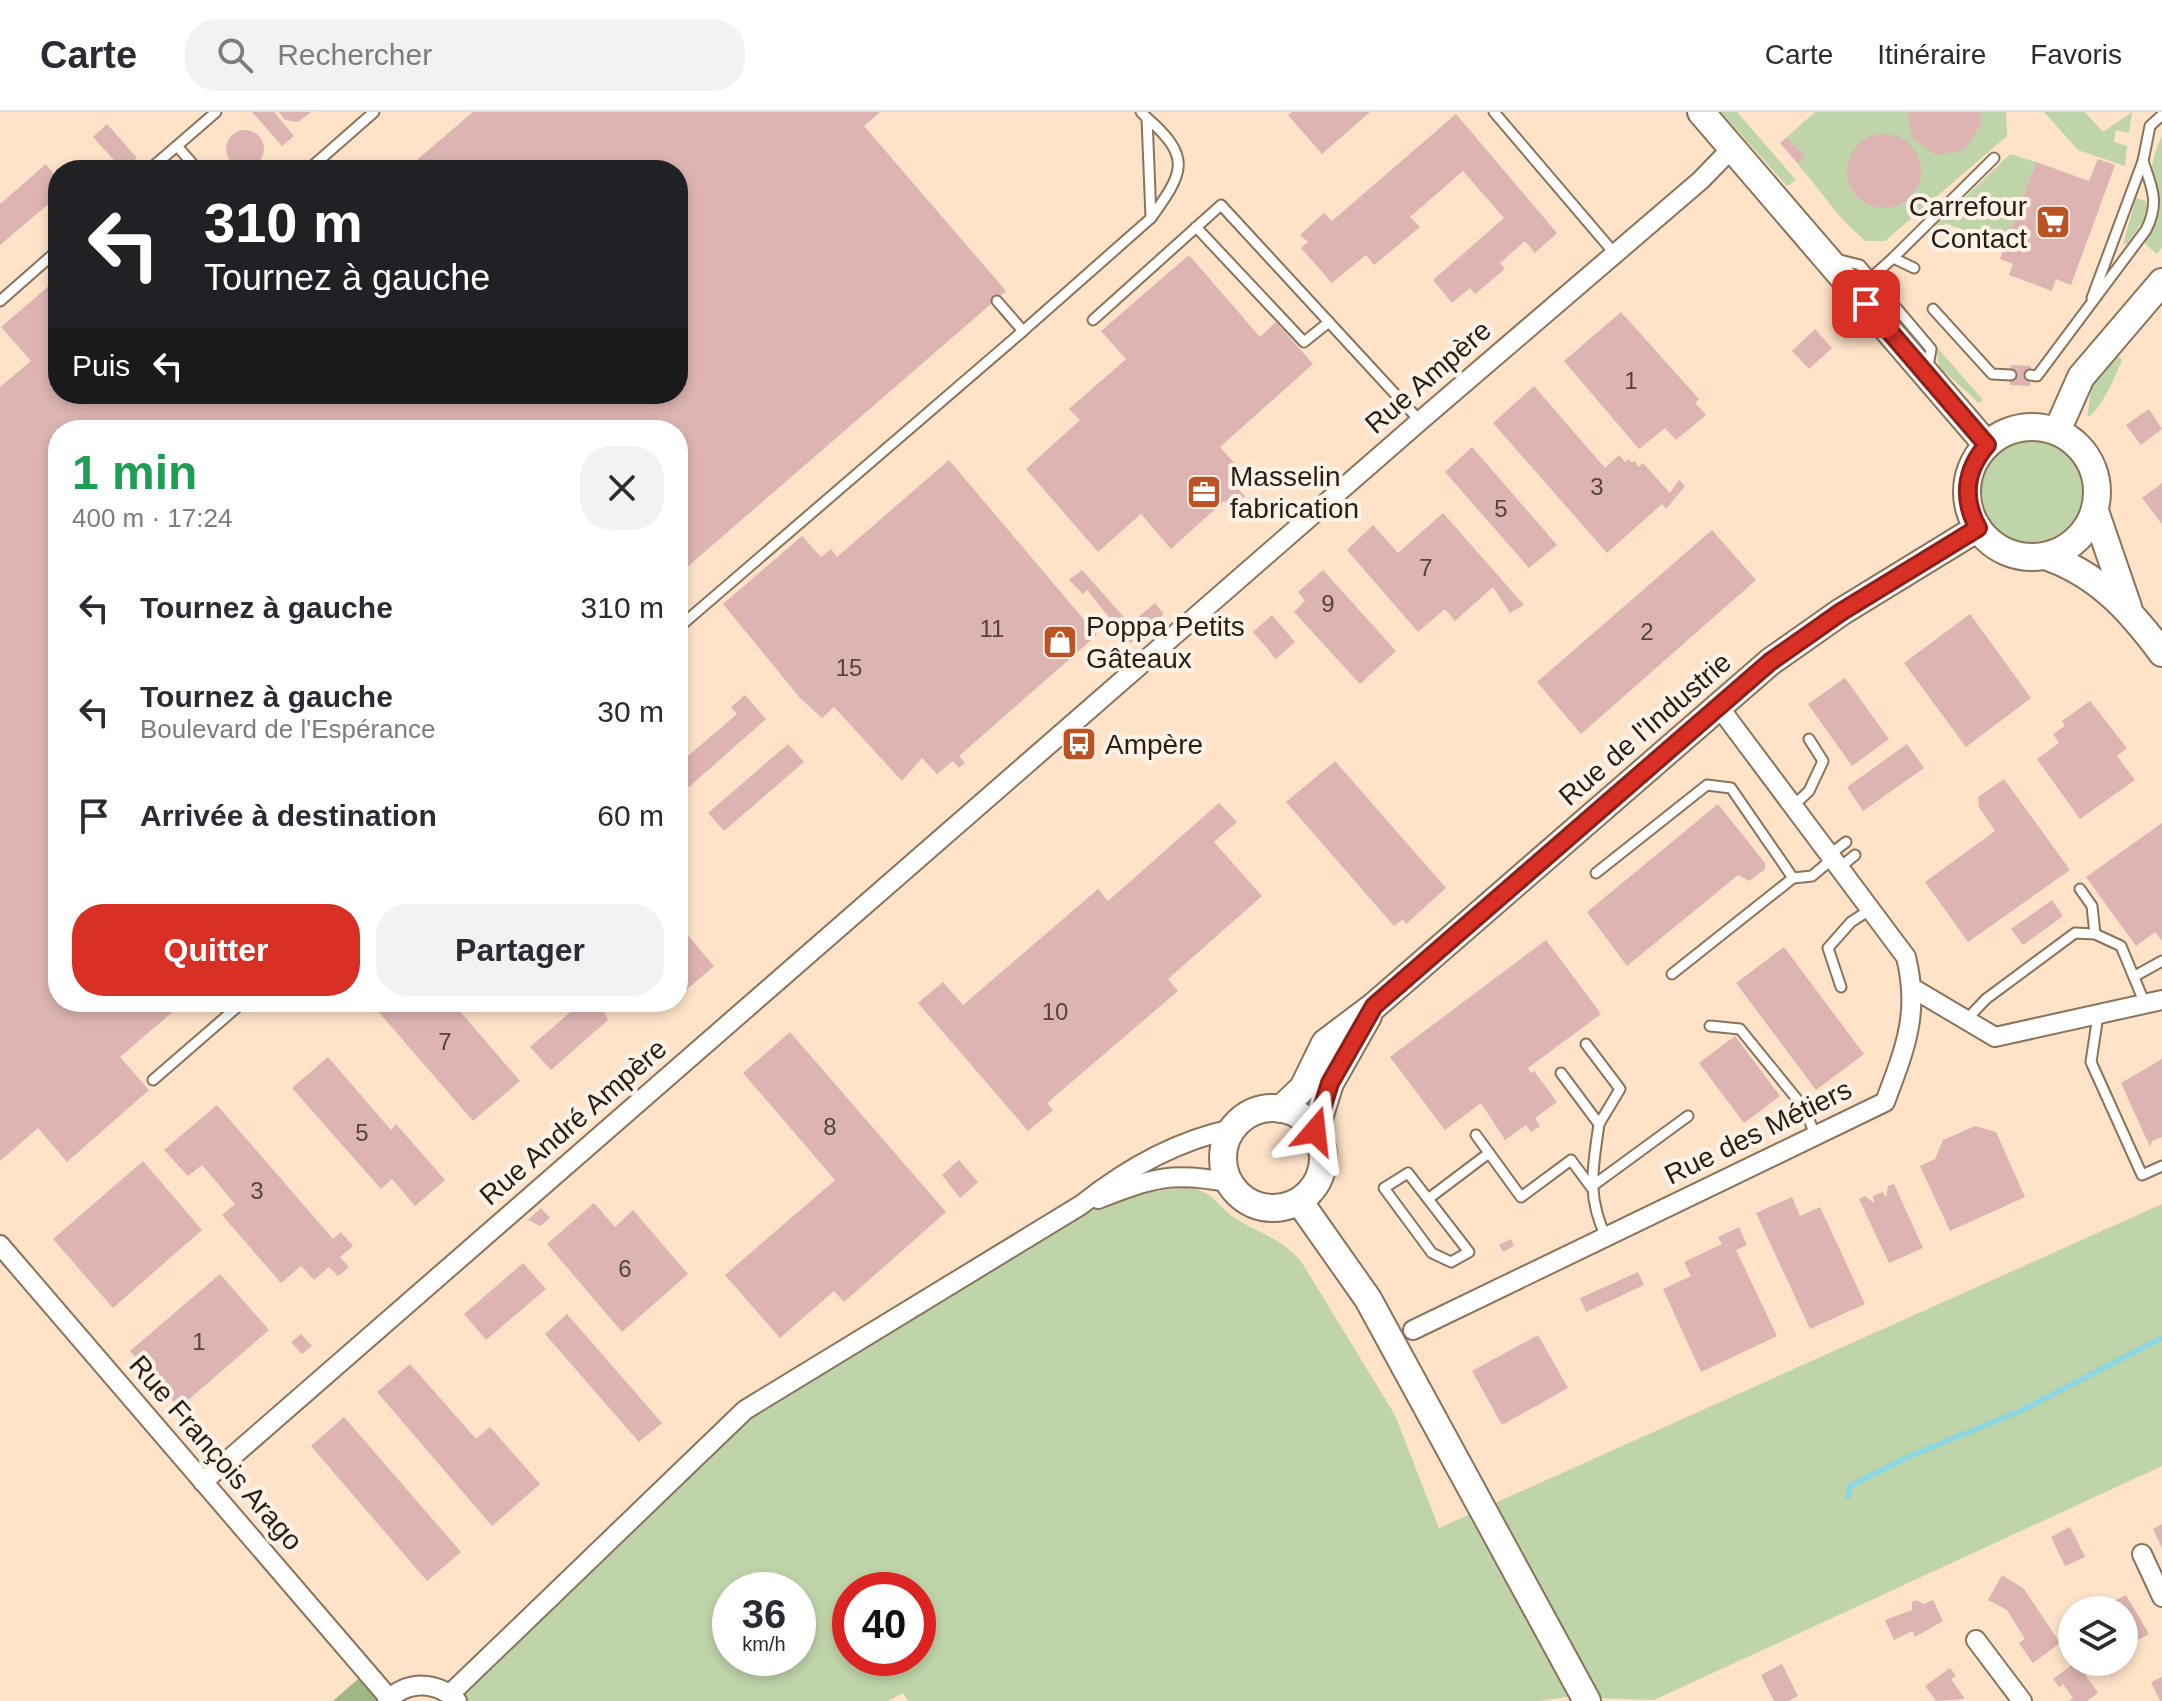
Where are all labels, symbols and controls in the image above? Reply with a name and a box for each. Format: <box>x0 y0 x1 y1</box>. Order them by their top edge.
search box <box>185 19 745 91</box>
icon: search <box>213 33 257 77</box>
text: Carte <box>40 34 137 76</box>
text: Rechercher <box>277 38 432 71</box>
text: Carte <box>1765 39 1833 70</box>
text: Itinéraire <box>1877 39 1986 70</box>
text: Favoris <box>2030 39 2122 70</box>
text: 310 m <box>204 191 363 254</box>
place label: Carrefour Contact <box>1909 191 2027 254</box>
icon: left <box>72 192 176 296</box>
supermarket icon: Carrefour Contact <box>2034 203 2072 241</box>
text: Tournez à gauche <box>204 257 490 298</box>
pin <box>1832 270 1900 338</box>
icon: arrive <box>1844 282 1888 326</box>
street label: Rue Ampère <box>1359 314 1497 440</box>
icon: left <box>146 344 190 388</box>
text: Puis <box>72 349 130 382</box>
house number: 1 <box>1624 367 1638 394</box>
text: 1 min <box>72 446 197 499</box>
button: close <box>580 446 664 530</box>
place label: Masselin fabrication <box>1230 461 1359 524</box>
office icon: Masselin fabrication <box>1185 473 1223 511</box>
house number: 3 <box>1590 473 1604 500</box>
house number: 5 <box>1494 495 1508 522</box>
text: 400 m · 17:24 <box>72 503 232 533</box>
house number: 7 <box>1419 554 1433 581</box>
icon: left <box>72 586 116 630</box>
house number: 9 <box>1321 590 1335 617</box>
text: Tournez à gauche <box>140 591 393 624</box>
text: 310 m <box>581 591 664 624</box>
place label: Poppa Petits Gâteaux <box>1086 611 1245 674</box>
house number: 11 <box>980 615 1004 642</box>
house number: 2 <box>1640 618 1654 645</box>
shop icon: Poppa Petits Gâteaux <box>1041 623 1079 661</box>
street label: Rue de l'Industrie <box>1553 646 1737 812</box>
house number: 15 <box>836 654 862 681</box>
text: Tournez à gauche <box>140 680 393 713</box>
icon: left <box>72 690 116 734</box>
text: 30 m <box>597 695 664 728</box>
text: Boulevard de l'Espérance <box>140 714 435 744</box>
bus stop icon: Ampère <box>1060 725 1098 763</box>
place label: Ampère <box>1105 729 1203 760</box>
icon: arrive <box>72 794 116 838</box>
text: Arrivée à destination <box>140 799 437 832</box>
text: 60 m <box>597 799 664 832</box>
button: Quitter <box>72 904 360 996</box>
button: Partager <box>376 904 664 996</box>
house number: 10 <box>1042 998 1068 1025</box>
house number: 7 <box>438 1028 452 1055</box>
street label: Rue André Ampère <box>474 1033 672 1211</box>
street label: Rue des Métiers <box>1660 1073 1856 1191</box>
position arrow <box>1273 1089 1357 1173</box>
house number: 8 <box>823 1113 837 1140</box>
house number: 5 <box>355 1119 369 1146</box>
house number: 3 <box>250 1177 264 1204</box>
house number: 6 <box>618 1255 632 1282</box>
house number: 1 <box>192 1328 206 1355</box>
street label: Rue François Arago <box>123 1349 309 1557</box>
speed limit sign: 40 <box>832 1572 936 1676</box>
text: 36 <box>742 1592 786 1636</box>
map controls <box>2058 1596 2138 1676</box>
button: layers <box>2058 1596 2138 1676</box>
text: km/h <box>742 1633 786 1655</box>

